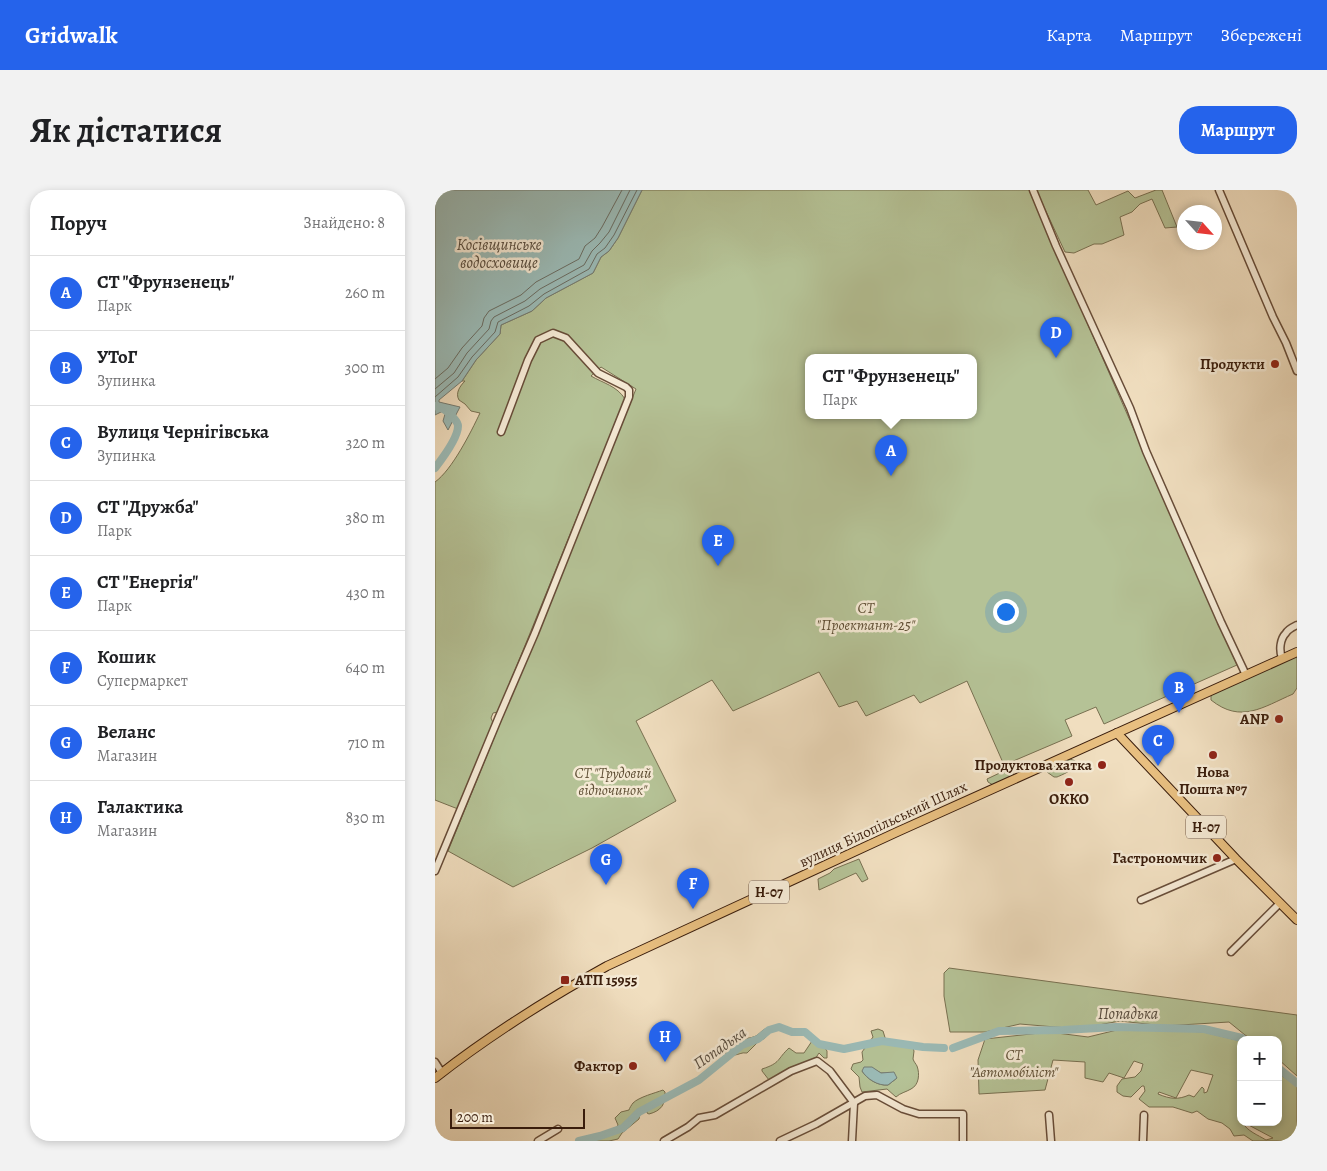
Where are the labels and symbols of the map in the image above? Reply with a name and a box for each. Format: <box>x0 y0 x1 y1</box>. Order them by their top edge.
north arrow <box>1177 205 1222 250</box>
water label: Косівщинське водосховище <box>456 234 542 274</box>
pin: D <box>1040 317 1072 358</box>
place label: Продукти <box>1200 354 1265 374</box>
marker: Продукти <box>1269 358 1281 370</box>
pin: A <box>875 435 907 476</box>
pin: E <box>702 525 734 566</box>
park label: СТ "Проектант-25" <box>816 598 916 635</box>
your location <box>993 599 1019 625</box>
pin: B <box>1163 672 1195 713</box>
place label: ANP <box>1239 709 1269 729</box>
marker: ANP <box>1273 713 1285 725</box>
pin: C <box>1142 725 1174 766</box>
marker: Нова Пошта №7 <box>1207 749 1219 761</box>
place label: Продуктова хатка <box>975 755 1093 775</box>
marker: Продуктова хатка <box>1096 759 1108 771</box>
place label: Нова Пошта №7 <box>1179 762 1248 799</box>
park label: СТ "Трудовий відпочинок" <box>575 763 652 800</box>
street label: вулиця Білопільський Шлях <box>796 776 971 872</box>
marker: ОККО <box>1063 776 1075 788</box>
place label: ОККО <box>1049 789 1089 809</box>
road number: Н-07 <box>1186 816 1226 839</box>
pin: G <box>590 844 622 885</box>
place label: Гастрономчик <box>1113 848 1207 868</box>
marker: Гастрономчик <box>1211 852 1223 864</box>
pin: F <box>677 868 709 909</box>
road number: Н-07 <box>749 880 789 904</box>
place label: АТП 15955 <box>574 970 637 990</box>
marker: АТП 15955 <box>559 974 571 986</box>
water label: Попадька <box>1098 1003 1158 1025</box>
pin: H <box>649 1021 681 1062</box>
water label: Попадька <box>689 1022 751 1074</box>
park label: СТ "Автомобіліст" <box>969 1045 1059 1082</box>
place label: Фактор <box>574 1056 623 1076</box>
marker: Фактор <box>627 1060 639 1072</box>
scale bar <box>450 1106 585 1129</box>

